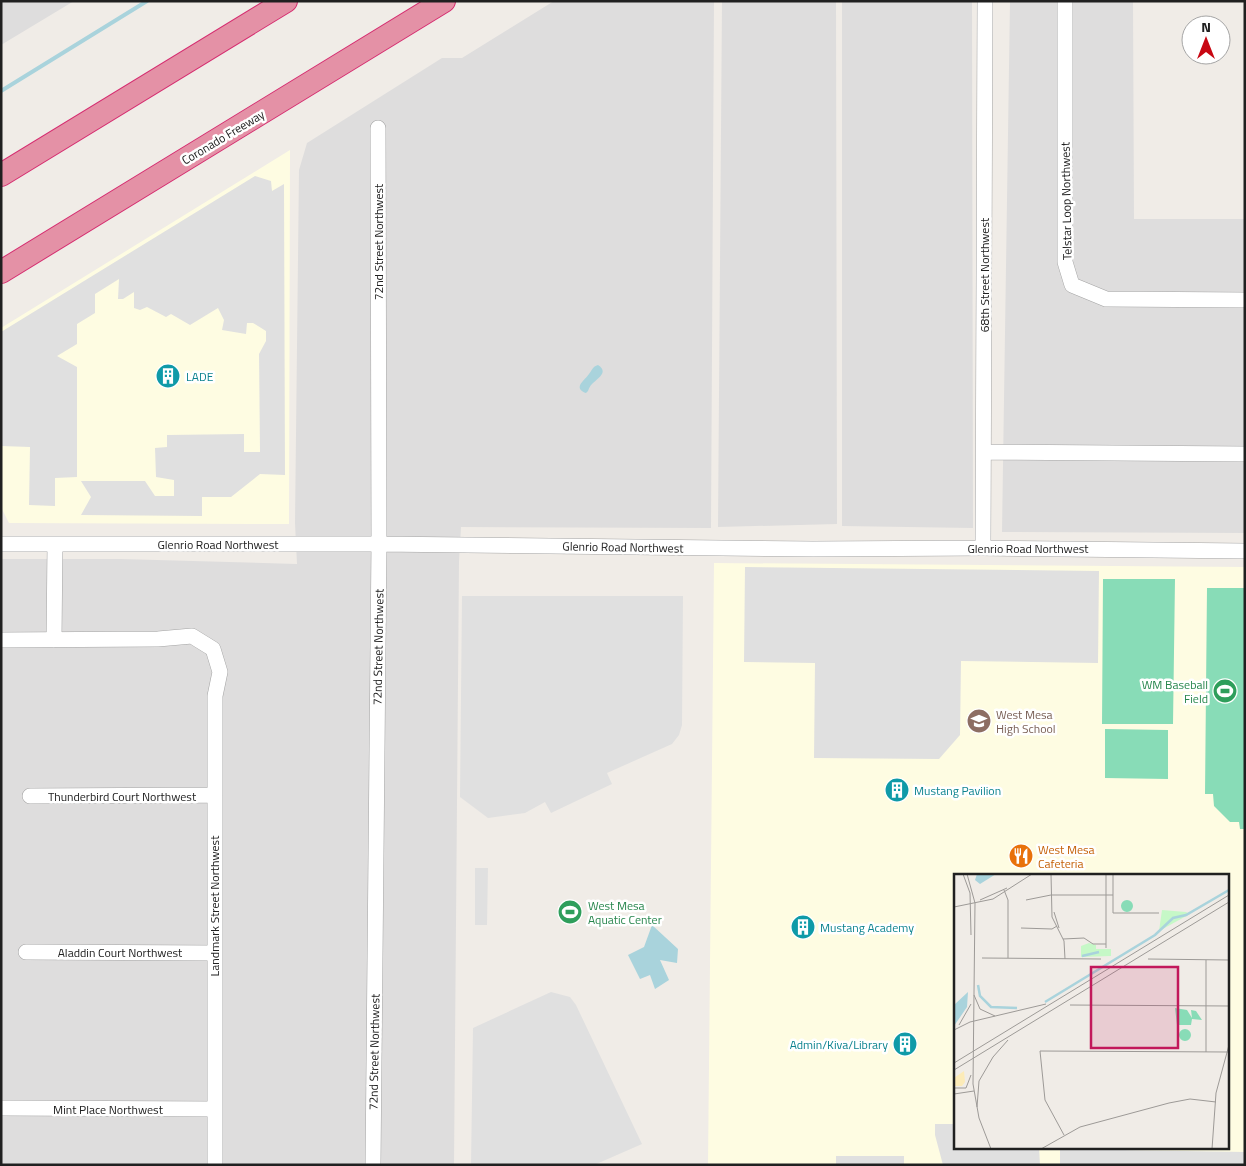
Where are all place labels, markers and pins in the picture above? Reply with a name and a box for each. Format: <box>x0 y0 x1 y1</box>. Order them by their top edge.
building icon: LADE <box>155 363 181 389</box>
place label: LADE <box>186 367 214 386</box>
place label: WM Baseball Field <box>1142 675 1208 708</box>
sports icon: WM Baseball Field <box>1212 678 1238 704</box>
place label: West Mesa High School <box>996 705 1056 738</box>
school or university icon: West Mesa High School <box>966 708 992 734</box>
building icon: Mustang Pavilion <box>884 777 910 803</box>
place label: Mustang Pavilion <box>914 781 1001 800</box>
place label: West Mesa Cafeteria <box>1038 840 1095 873</box>
restaurant icon: West Mesa Cafeteria <box>1008 843 1034 869</box>
place label: West Mesa Aquatic Center <box>588 896 662 929</box>
sports icon: West Mesa Aquatic Center <box>557 899 583 925</box>
building icon: Mustang Academy <box>790 914 816 940</box>
place label: Mustang Academy <box>820 918 914 937</box>
building icon: Admin/Kiva/Library <box>892 1031 918 1057</box>
place label: Admin/Kiva/Library <box>790 1035 888 1054</box>

